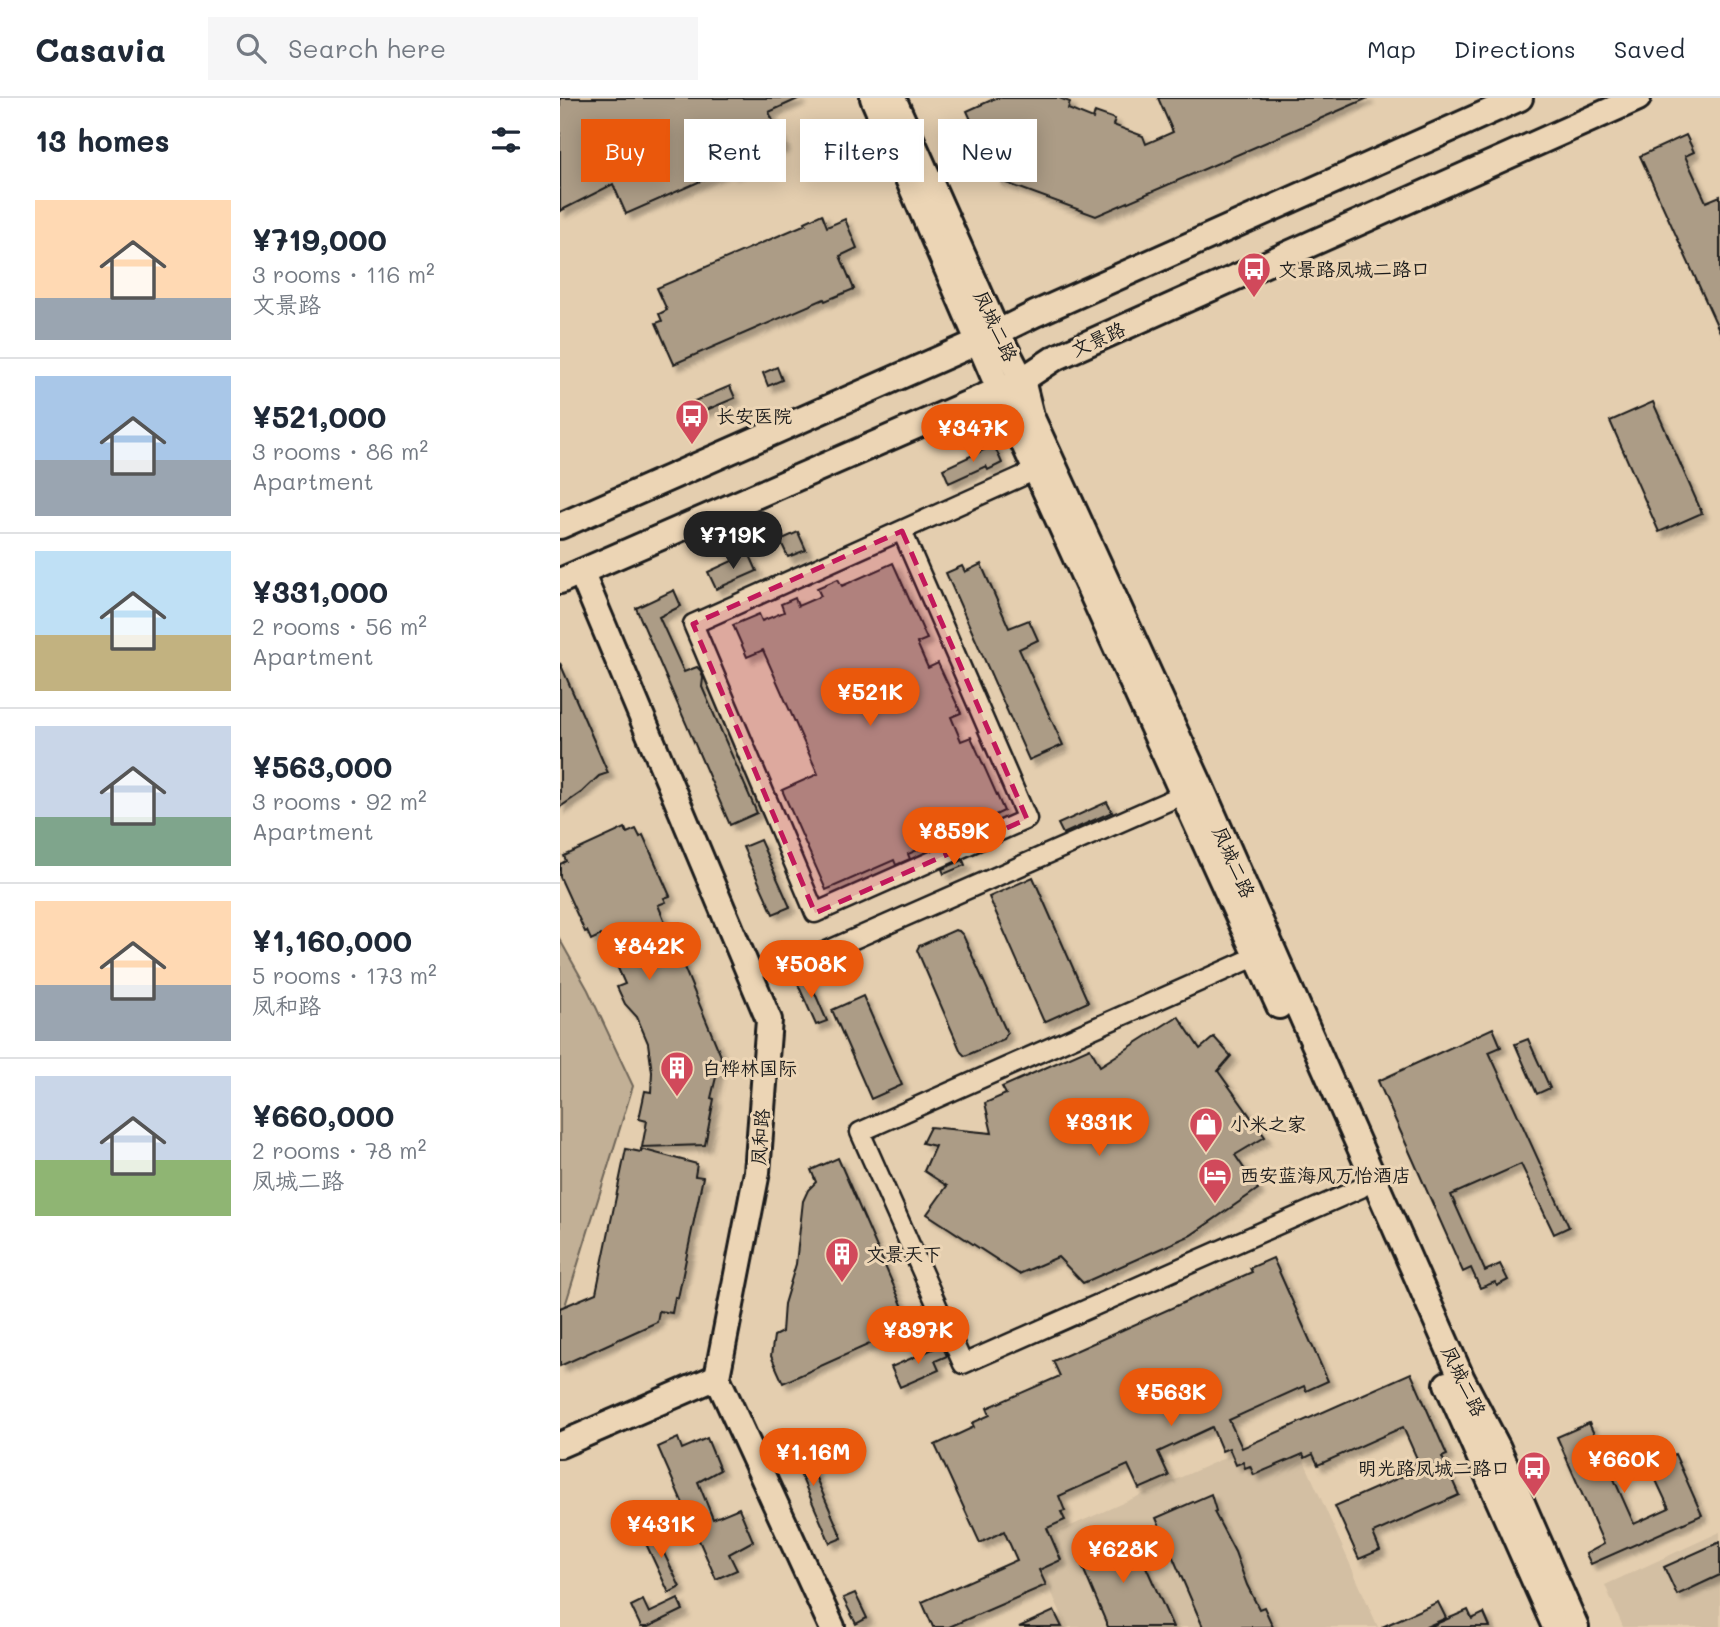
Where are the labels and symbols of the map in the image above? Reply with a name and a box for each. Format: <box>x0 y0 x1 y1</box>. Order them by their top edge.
bus stop icon: 文景路凤城二路口 <box>1235 250 1273 299</box>
place label: 文景路凤城二路口 <box>1278 256 1430 281</box>
street label: 凤城二路 <box>969 286 1024 366</box>
street label: 文景路 <box>1067 316 1129 362</box>
bus stop icon: 长安医院 <box>673 397 711 446</box>
place label: 长安医院 <box>716 403 792 428</box>
pin: ¥347K <box>924 404 1022 464</box>
pin: ¥719K <box>684 512 782 571</box>
pin: ¥521K <box>821 668 919 728</box>
pin: ¥859K <box>905 808 1003 867</box>
street label: 凤城二路 <box>1208 822 1261 902</box>
pin: ¥842K <box>600 922 698 982</box>
pin: ¥508K <box>762 940 860 1000</box>
building icon: 白桦林国际 <box>658 1049 696 1098</box>
place label: 白桦林国际 <box>702 1055 797 1080</box>
pin: ¥331K <box>1050 1098 1148 1158</box>
shop icon: 小米之家 <box>1187 1105 1225 1154</box>
street label: 凤和路 <box>745 1108 774 1166</box>
place label: 小米之家 <box>1230 1111 1306 1136</box>
hotel icon: 西安蓝海风万怡酒店 <box>1196 1156 1234 1205</box>
place label: 西安蓝海风万怡酒店 <box>1240 1162 1411 1187</box>
building icon: 文景天下 <box>823 1235 861 1284</box>
place label: 文景天下 <box>866 1241 942 1266</box>
pin: ¥897K <box>869 1306 967 1366</box>
street label: 凤城二路 <box>1437 1341 1492 1420</box>
pin: ¥563K <box>1122 1368 1220 1428</box>
pin: ¥1.16M <box>756 1428 870 1488</box>
pin: ¥660K <box>1575 1436 1673 1495</box>
bus stop icon: 明光路凤城二路口 <box>1515 1449 1553 1498</box>
place label: 明光路凤城二路口 <box>1358 1455 1510 1480</box>
pin: ¥431K <box>612 1500 710 1560</box>
pin: ¥628K <box>1074 1526 1172 1585</box>

